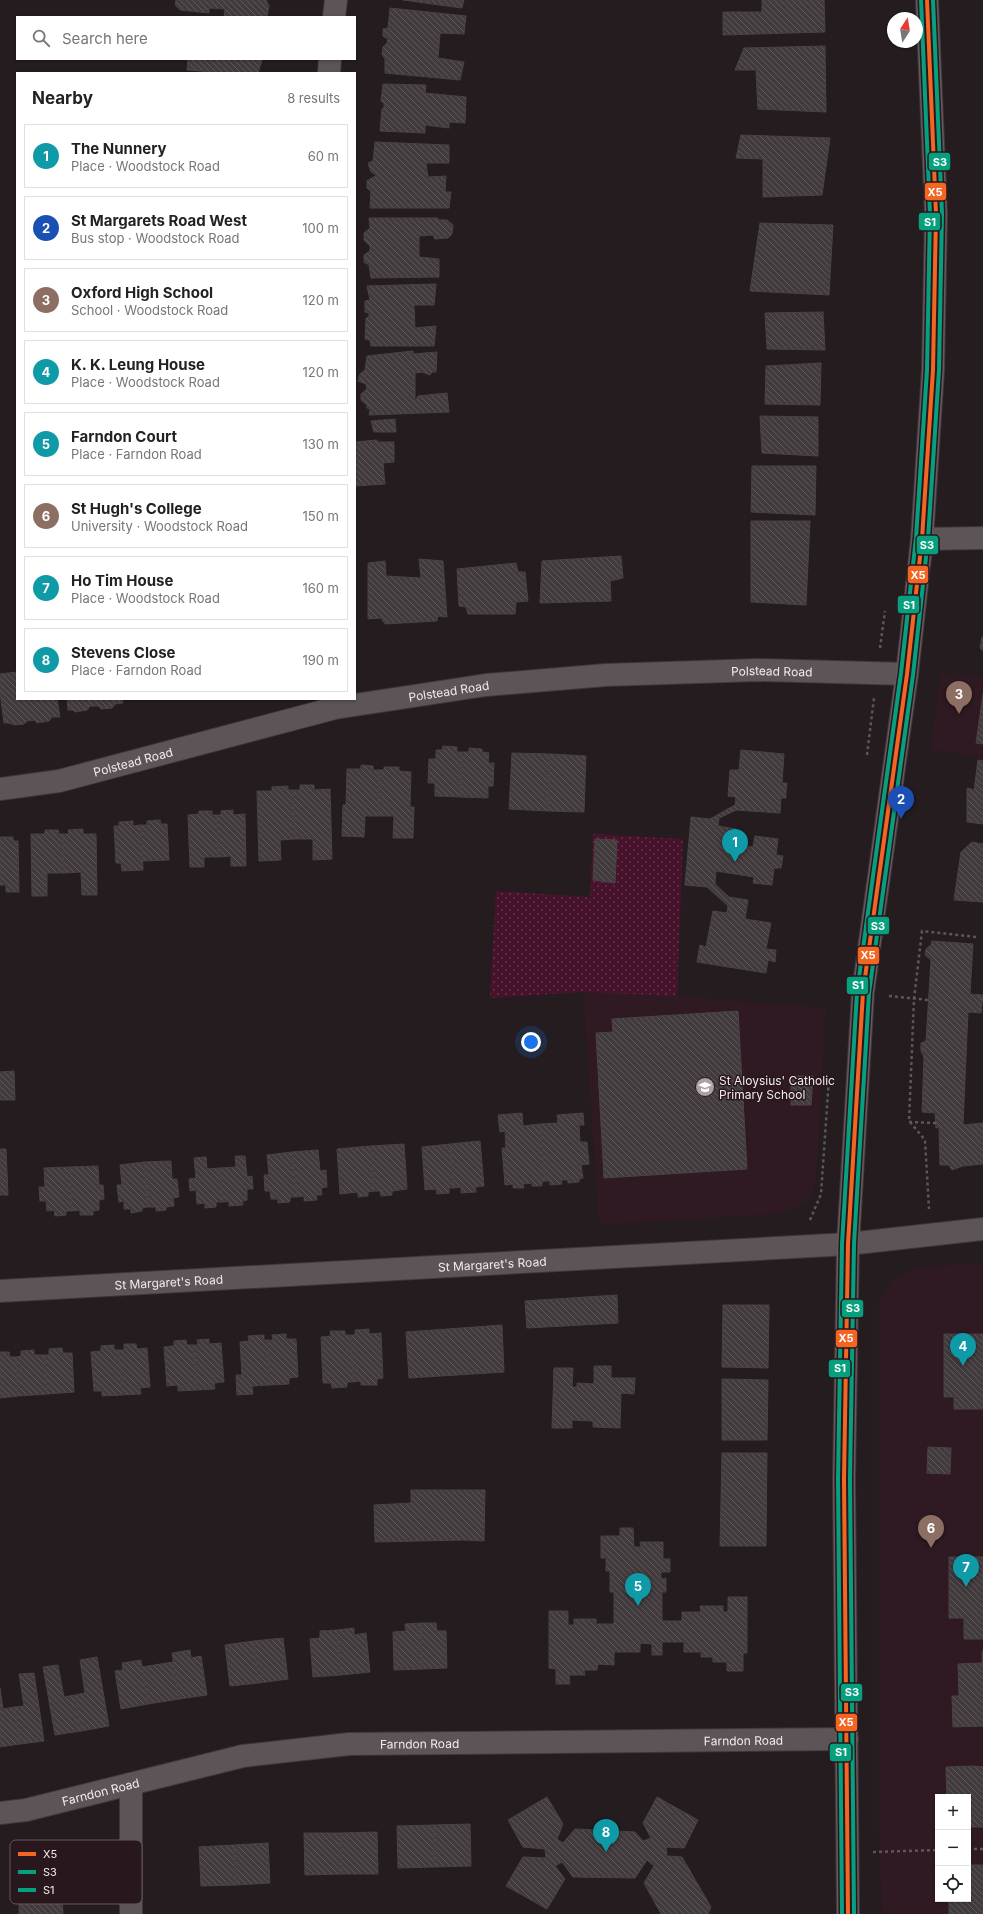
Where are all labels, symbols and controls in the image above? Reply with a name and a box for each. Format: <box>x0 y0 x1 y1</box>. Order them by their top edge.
north arrow <box>887 12 923 48</box>
search box <box>16 16 356 60</box>
icon: search <box>30 27 52 49</box>
text: Search here <box>62 29 148 48</box>
text: Nearby <box>32 88 93 108</box>
text: 8 results <box>287 90 340 106</box>
text: The Nunnery <box>71 139 167 158</box>
text: 1 <box>43 148 49 164</box>
text: 60 m <box>308 148 339 164</box>
line badge: S3 <box>928 152 951 171</box>
text: S3 <box>933 155 947 169</box>
text: Place · Woodstock Road <box>71 158 220 174</box>
line badge: X5 <box>924 182 947 201</box>
text: X5 <box>927 185 943 199</box>
text: St Margarets Road West <box>71 211 247 230</box>
line badge: S1 <box>918 212 941 231</box>
text: S1 <box>924 215 936 229</box>
text: 2 <box>42 220 50 236</box>
text: 100 m <box>302 220 339 236</box>
text: Bus stop · Woodstock Road <box>71 230 240 246</box>
text: Oxford High School <box>71 283 213 302</box>
text: 3 <box>42 292 50 308</box>
text: 120 m <box>303 292 339 308</box>
text: School · Woodstock Road <box>71 302 228 318</box>
text: K. K. Leung House <box>71 355 205 374</box>
text: 4 <box>42 364 50 380</box>
text: 120 m <box>303 364 339 380</box>
text: Place · Woodstock Road <box>71 374 220 390</box>
text: Farndon Court <box>71 427 177 446</box>
text: 5 <box>42 436 50 452</box>
text: 130 m <box>302 436 339 452</box>
text: Place · Farndon Road <box>71 446 202 462</box>
text: St Hugh's College <box>71 499 202 518</box>
text: 6 <box>42 508 50 524</box>
text: 150 m <box>303 508 339 524</box>
text: University · Woodstock Road <box>71 518 248 534</box>
line badge: S3 <box>916 535 939 555</box>
text: S3 <box>920 538 934 552</box>
line badge: X5 <box>907 565 929 584</box>
text: X5 <box>910 568 926 582</box>
text: Ho Tim House <box>71 571 173 590</box>
text: 7 <box>42 580 50 596</box>
text: 160 m <box>302 580 339 596</box>
text: Place · Woodstock Road <box>71 590 220 606</box>
line badge: S1 <box>897 595 920 614</box>
text: S1 <box>903 598 915 612</box>
text: Stevens Close <box>71 643 175 662</box>
text: 8 <box>42 652 50 668</box>
text: 190 m <box>302 652 339 668</box>
text: Place · Farndon Road <box>71 662 202 678</box>
street label: Polstead Road <box>731 662 813 679</box>
street label: Polstead Road <box>407 677 490 704</box>
pin: 3 <box>946 681 972 714</box>
street label: Polstead Road <box>92 744 174 779</box>
pin: 2 <box>888 786 914 819</box>
pin: 1 <box>722 829 748 862</box>
line badge: S3 <box>867 916 890 935</box>
text: S3 <box>871 919 885 933</box>
line badge: X5 <box>857 946 880 965</box>
text: X5 <box>860 948 876 962</box>
line badge: S1 <box>846 976 869 995</box>
text: S1 <box>852 978 864 992</box>
your location <box>521 1032 541 1052</box>
place label: St Aloysius' Catholic Primary School <box>719 1073 835 1102</box>
school or university icon: St Aloysius' Catholic Primary School <box>694 1076 716 1098</box>
street label: St Margaret's Road <box>438 1253 547 1274</box>
street label: St Margaret's Road <box>114 1271 223 1292</box>
line badge: S3 <box>841 1299 864 1318</box>
text: S3 <box>846 1301 860 1315</box>
line badge: X5 <box>835 1329 858 1348</box>
text: X5 <box>838 1331 854 1345</box>
pin: 4 <box>950 1333 976 1366</box>
line badge: S1 <box>828 1359 851 1378</box>
text: S1 <box>834 1361 846 1375</box>
pin: 6 <box>918 1515 944 1548</box>
pin: 7 <box>953 1554 979 1587</box>
pin: 5 <box>625 1573 651 1606</box>
line badge: S3 <box>840 1683 863 1702</box>
text: S3 <box>845 1685 859 1699</box>
line badge: X5 <box>835 1713 858 1732</box>
text: X5 <box>838 1715 854 1729</box>
street label: Farndon Road <box>704 1732 783 1748</box>
street label: Farndon Road <box>380 1735 459 1751</box>
line badge: S1 <box>829 1743 852 1762</box>
text: S1 <box>835 1745 847 1759</box>
street label: Farndon Road <box>60 1775 141 1808</box>
map controls <box>935 1794 971 1902</box>
button: + <box>935 1794 971 1830</box>
pin: 8 <box>593 1819 619 1852</box>
button: − <box>935 1830 971 1866</box>
legend <box>10 1840 142 1904</box>
text: X5 <box>43 1847 58 1861</box>
text: S3 <box>43 1865 57 1879</box>
button: locate <box>935 1866 971 1902</box>
text: S1 <box>43 1883 55 1897</box>

